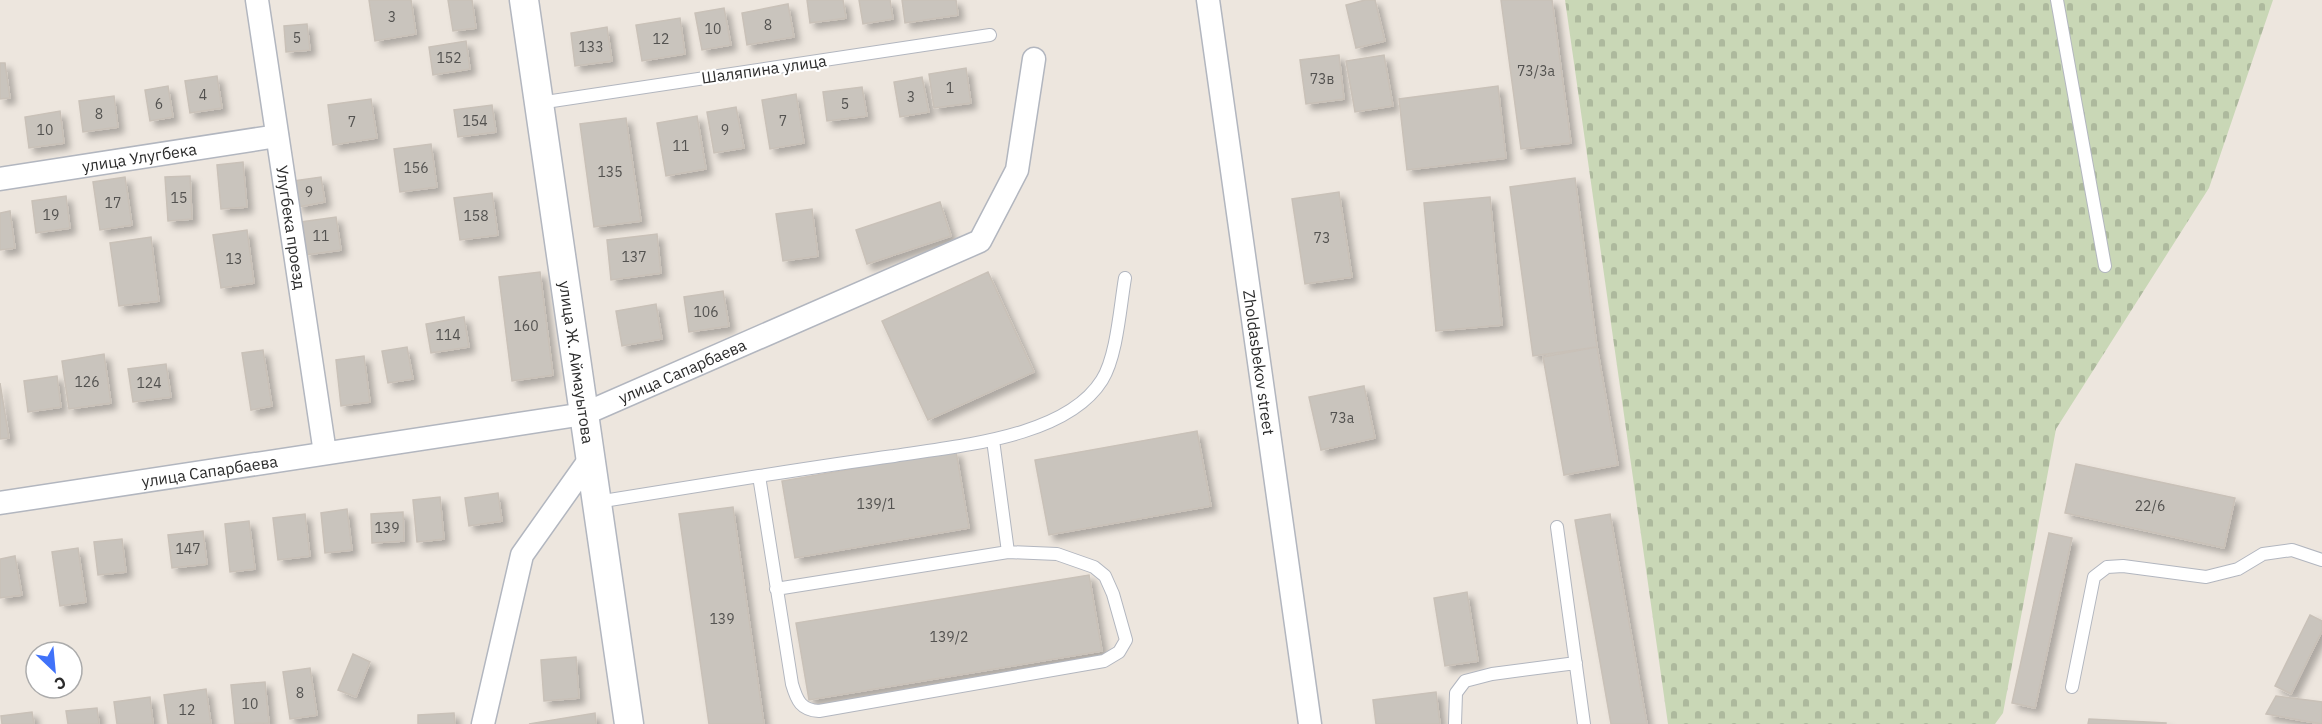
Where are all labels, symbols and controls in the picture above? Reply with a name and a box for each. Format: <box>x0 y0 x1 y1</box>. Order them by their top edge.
house number: 3 <box>388 8 396 26</box>
house number: 8 <box>764 16 772 34</box>
house number: 10 <box>705 20 721 38</box>
house number: 5 <box>293 29 301 47</box>
house number: 12 <box>653 30 669 48</box>
house number: 133 <box>578 38 604 56</box>
house number: 152 <box>436 49 462 67</box>
street label: Шаляпина улица <box>700 50 828 88</box>
house number: 73/3а <box>1517 62 1556 80</box>
house number: 73в <box>1310 70 1334 88</box>
house number: 1 <box>946 79 954 97</box>
house number: 4 <box>199 86 207 104</box>
house number: 3 <box>907 88 915 106</box>
house number: 6 <box>155 95 163 113</box>
house number: 5 <box>841 95 849 113</box>
house number: 8 <box>95 105 103 123</box>
house number: 154 <box>462 112 488 130</box>
house number: 7 <box>779 112 787 130</box>
house number: 7 <box>348 113 356 131</box>
house number: 10 <box>37 121 53 139</box>
house number: 9 <box>721 121 729 139</box>
house number: 11 <box>673 137 689 155</box>
street label: улица Улугбека <box>81 139 199 176</box>
house number: 156 <box>403 159 429 177</box>
house number: 135 <box>597 163 623 181</box>
street label: Улугбека проезд <box>272 164 310 291</box>
house number: 9 <box>305 183 313 201</box>
house number: 15 <box>171 189 187 207</box>
house number: 17 <box>105 194 121 212</box>
house number: 19 <box>43 206 59 224</box>
house number: 158 <box>463 207 489 225</box>
house number: 11 <box>313 227 329 245</box>
house number: 73 <box>1314 229 1330 247</box>
house number: 137 <box>621 248 647 266</box>
house number: 13 <box>226 250 242 268</box>
street label: улица Ж. Аймауытова <box>555 279 598 446</box>
street label: Zholdasbekov street <box>1239 289 1279 436</box>
house number: 106 <box>693 303 719 321</box>
house number: 160 <box>513 317 539 335</box>
house number: 114 <box>435 326 461 344</box>
street label: улица Сапарбаева <box>615 334 750 408</box>
house number: 126 <box>74 373 100 391</box>
house number: 124 <box>136 374 162 392</box>
house number: 73а <box>1330 409 1355 427</box>
street label: улица Сапарбаева <box>140 451 280 491</box>
house number: 139/1 <box>857 495 895 513</box>
house number: 22/6 <box>2135 497 2165 515</box>
house number: 139 <box>374 519 400 537</box>
house number: 147 <box>175 540 201 558</box>
house number: 139 <box>709 610 735 628</box>
house number: 139/2 <box>930 628 968 646</box>
north arrow <box>24 640 84 700</box>
text: С <box>52 672 70 695</box>
house number: 8 <box>296 684 304 702</box>
house number: 10 <box>242 695 258 713</box>
house number: 12 <box>179 701 195 719</box>

